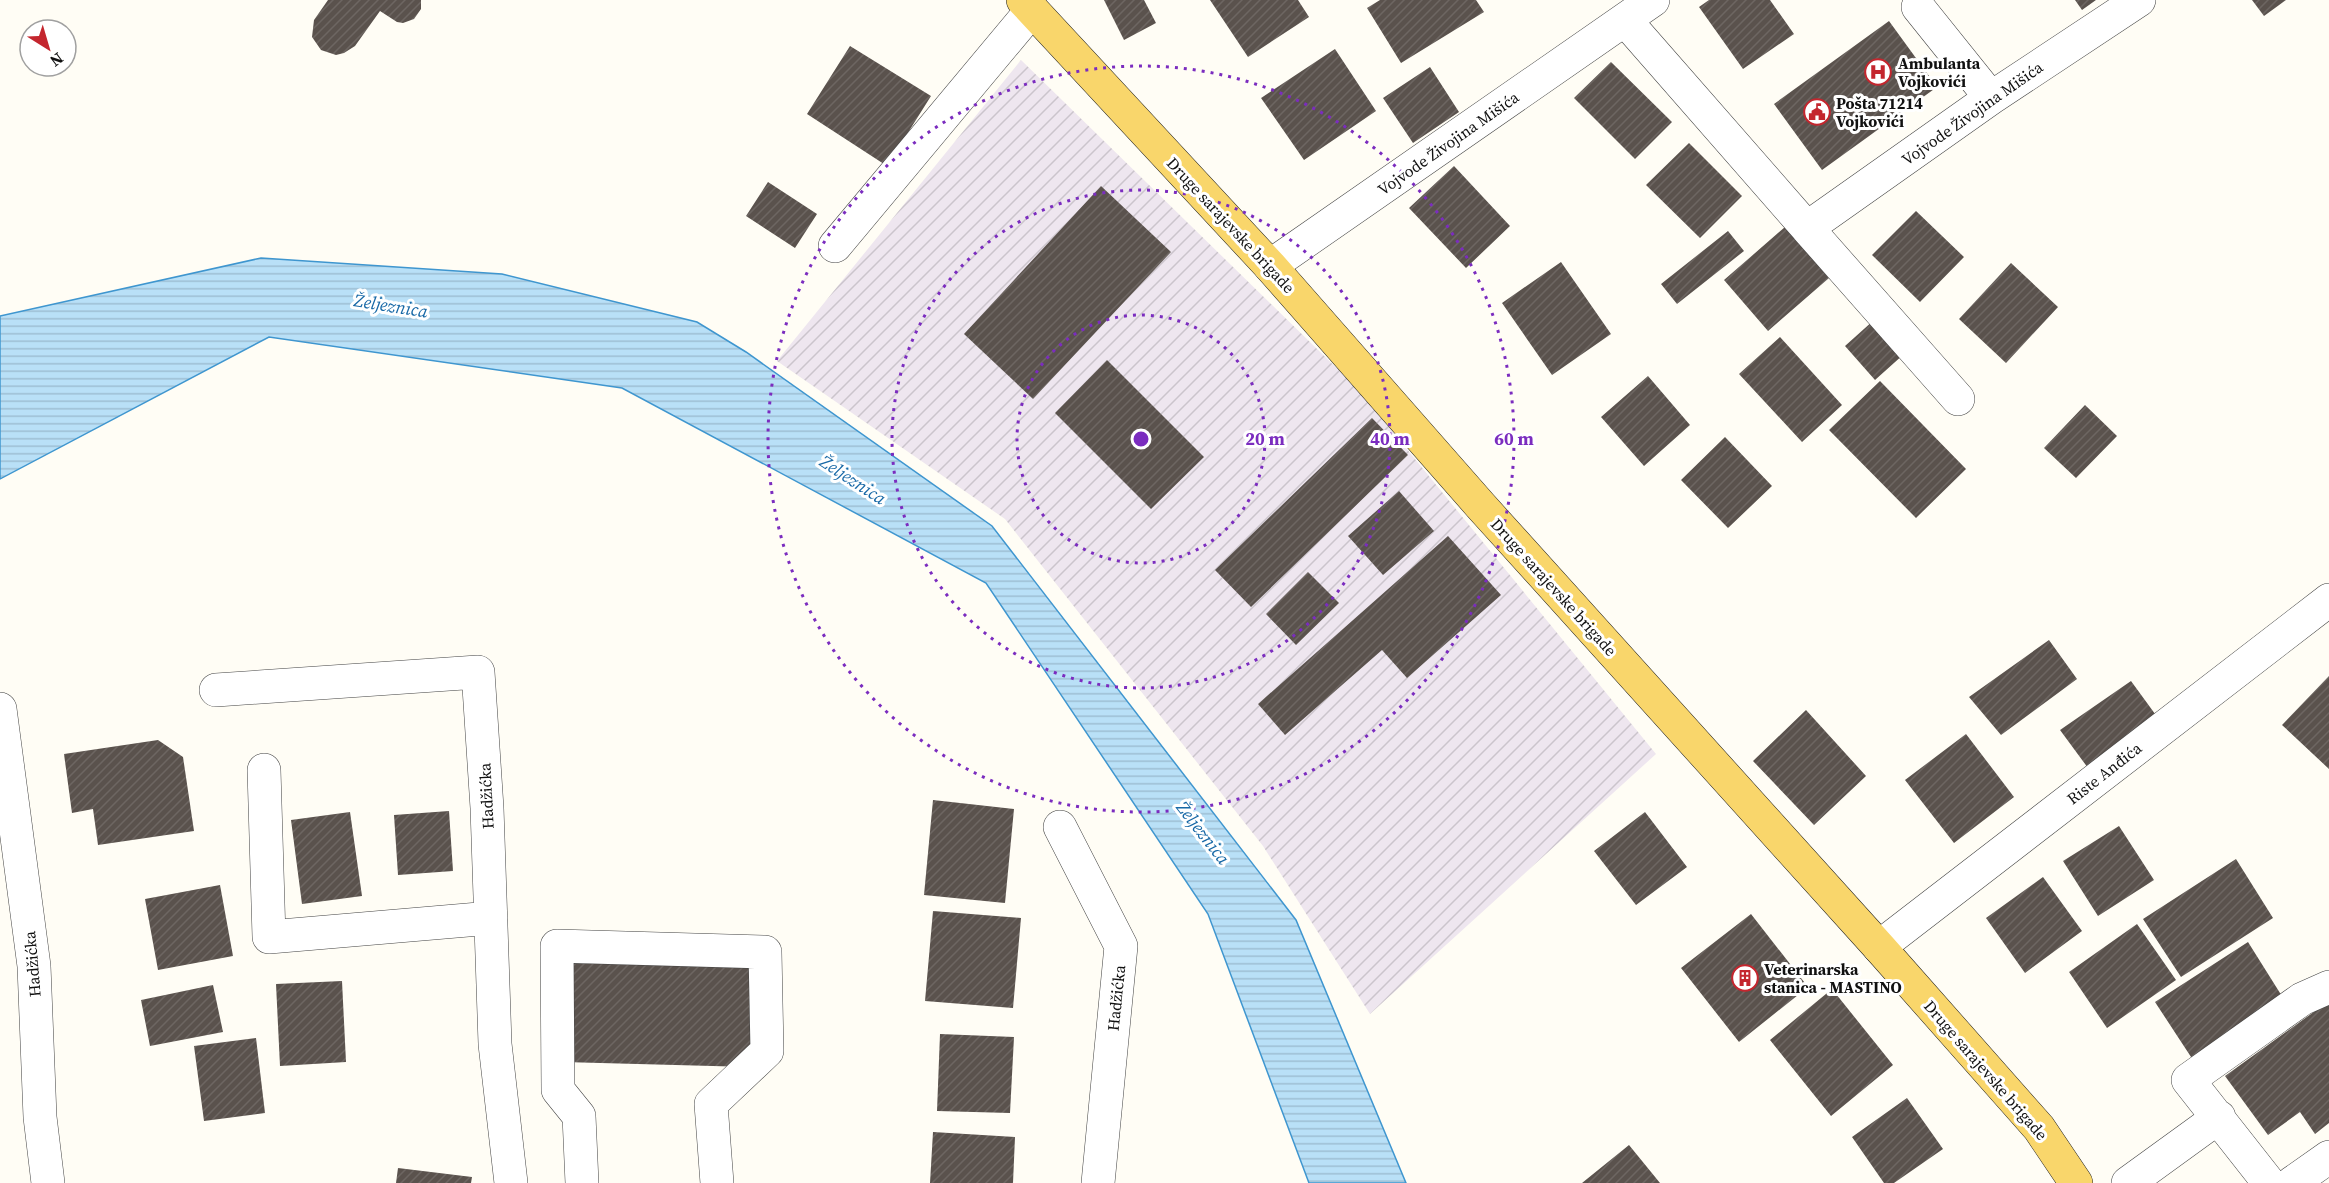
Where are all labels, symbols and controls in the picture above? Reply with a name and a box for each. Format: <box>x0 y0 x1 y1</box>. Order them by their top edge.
north arrow <box>18 18 78 78</box>
text: N <box>45 48 68 72</box>
place label: Ambulanta Vojkovići <box>1898 52 1981 92</box>
street label: Vojvode Živojina Mišića <box>1897 55 2048 170</box>
hospital icon: Ambulanta Vojkovići <box>1863 57 1893 87</box>
street label: Vojvode Živojina Mišića <box>1373 85 1524 200</box>
place label: Pošta 71214 Vojkovići <box>1836 92 1923 132</box>
public building icon: Pošta 71214 Vojkovići <box>1802 97 1832 127</box>
street label: Druge sarajevske brigade <box>1162 152 1300 298</box>
water label: Željeznica <box>351 287 430 324</box>
text: 20 m <box>1245 426 1285 451</box>
text: 40 m <box>1370 426 1410 451</box>
text: 60 m <box>1494 426 1534 451</box>
centre of rings <box>1131 429 1151 449</box>
water label: Željeznica <box>814 448 892 511</box>
street label: Druge sarajevske brigade <box>1486 513 1622 661</box>
street label: Riste Anđića <box>2062 736 2147 809</box>
street label: Hadžićka <box>473 762 499 830</box>
water label: Željeznica <box>1170 795 1236 870</box>
street label: Hadžićka <box>18 929 46 998</box>
place label: Veterinarska stanica - MASTINO <box>1764 958 1902 998</box>
street label: Hadžićka <box>1102 963 1130 1032</box>
building icon: Veterinarska stanica - MASTINO <box>1730 963 1760 993</box>
street label: Druge sarajevske brigade <box>1919 995 2053 1145</box>

